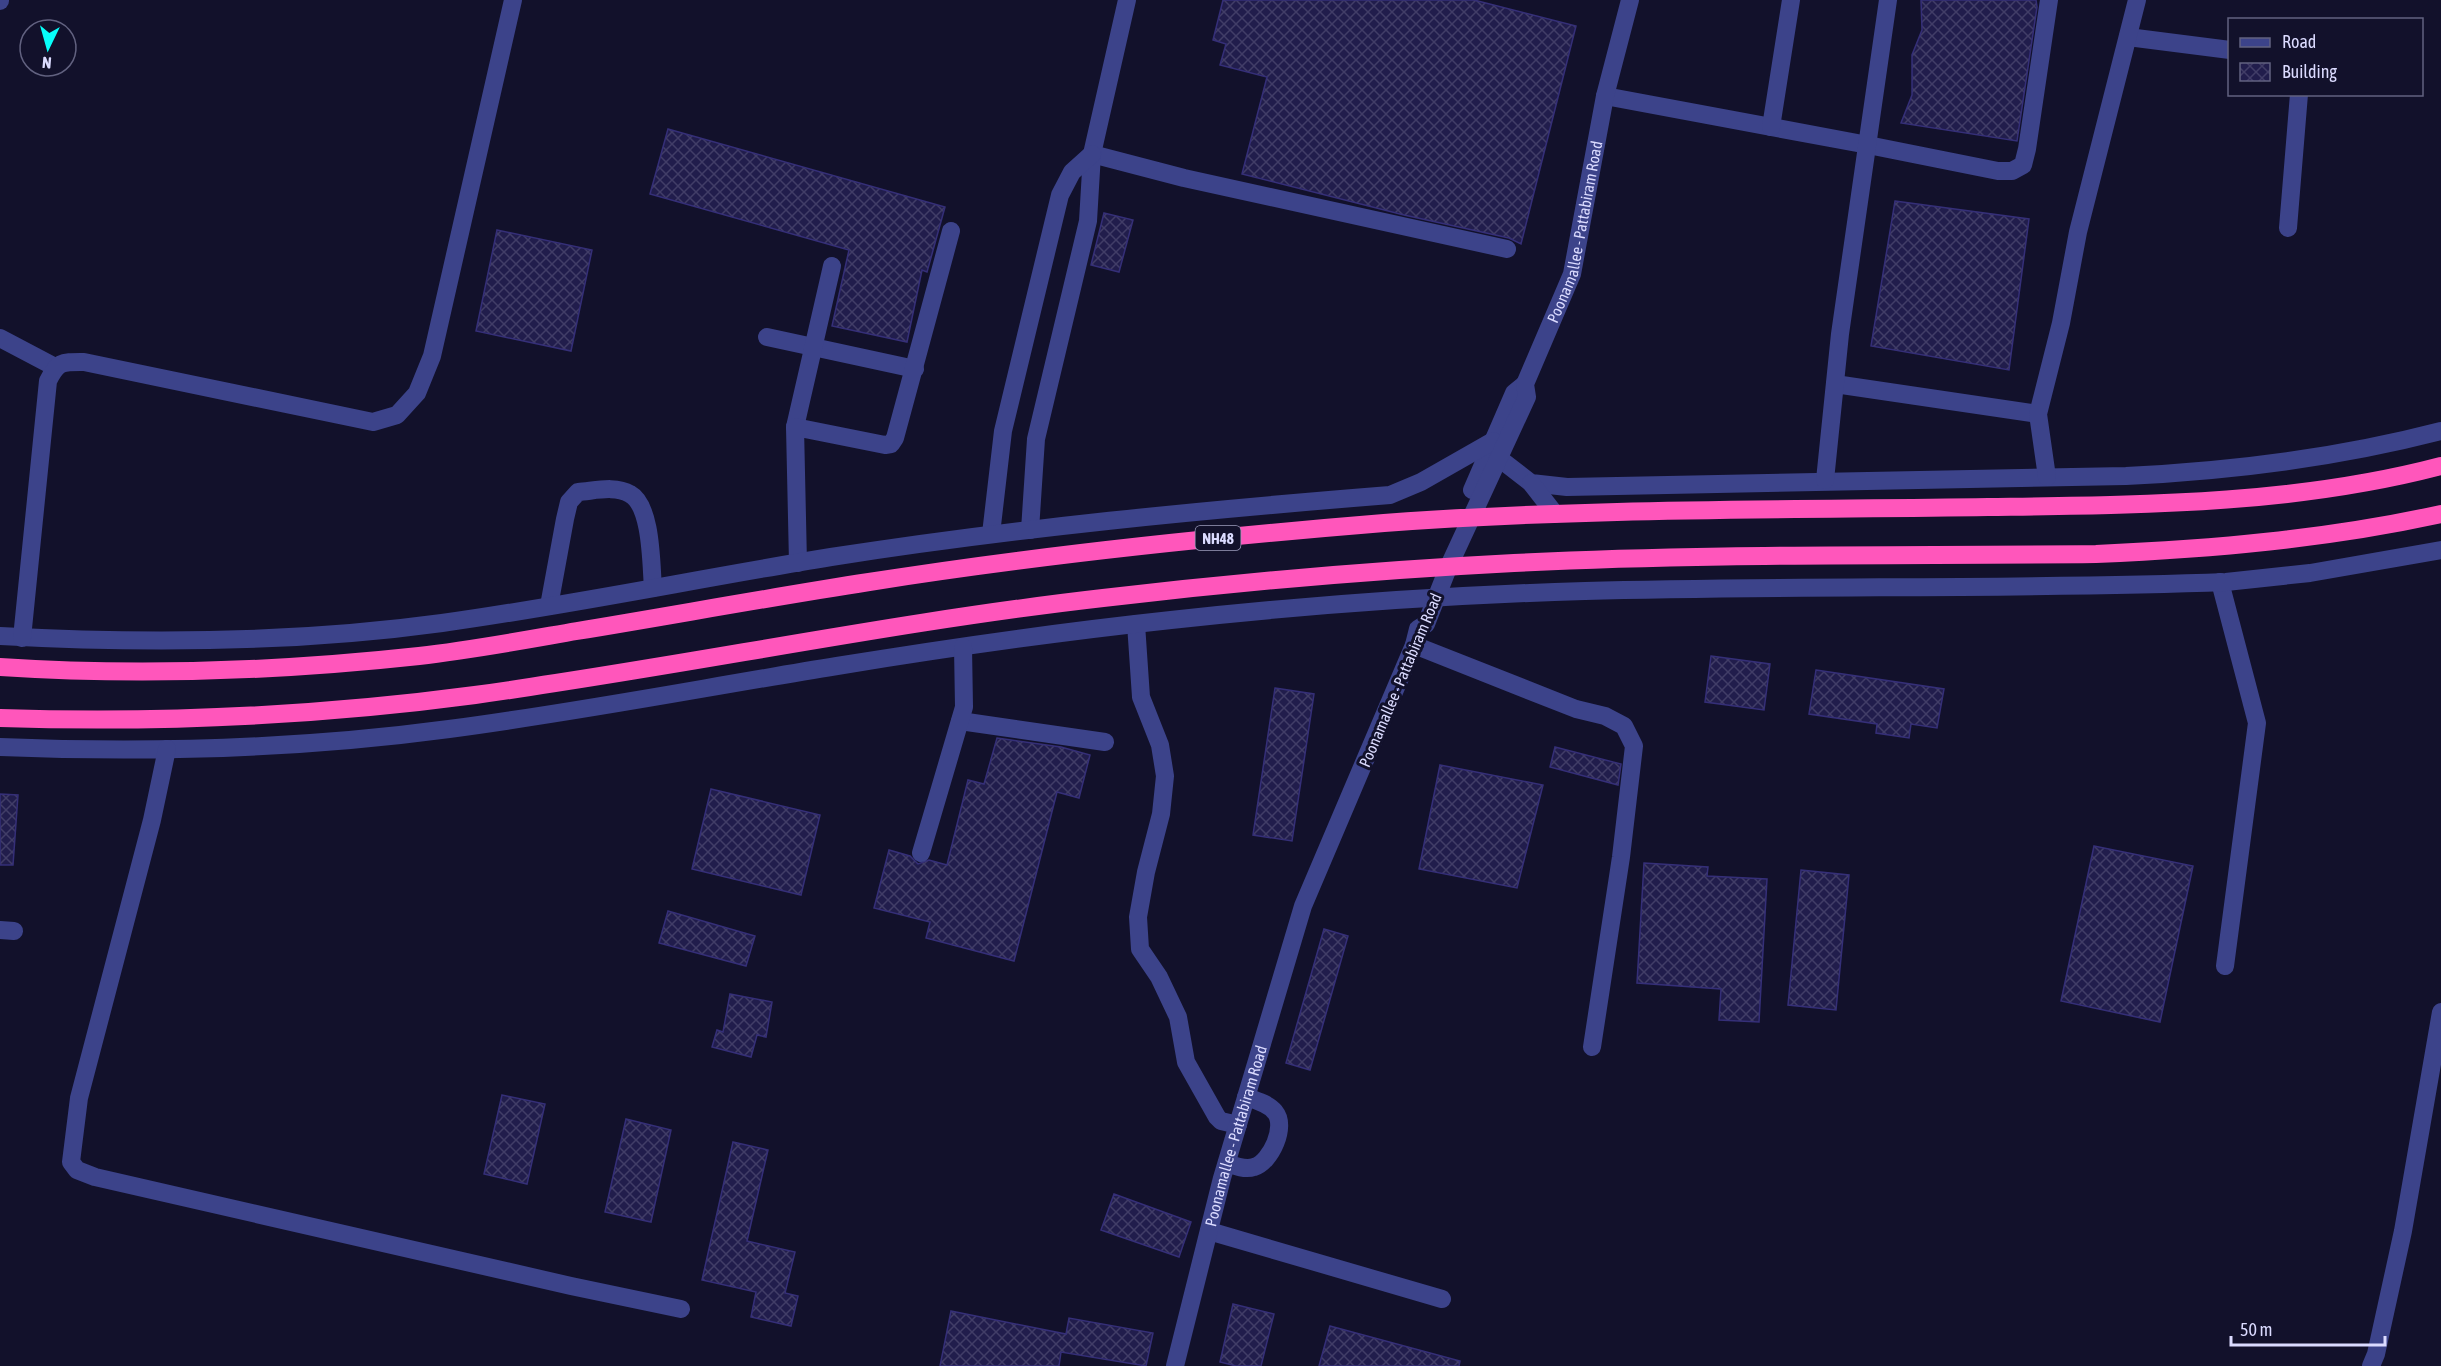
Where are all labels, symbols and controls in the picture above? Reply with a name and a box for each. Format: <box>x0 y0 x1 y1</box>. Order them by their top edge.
north arrow <box>18 18 78 78</box>
legend <box>2228 18 2423 96</box>
text: Road <box>2282 31 2316 52</box>
text: N <box>41 54 52 72</box>
text: Building <box>2282 61 2337 82</box>
street label: Poonamallee - Pattabiram Road <box>1543 139 1605 325</box>
road number: NH48 <box>1196 526 1240 550</box>
street label: Poonamallee - Pattabiram Road <box>1355 590 1445 770</box>
street label: Poonamallee - Pattabiram Road <box>1201 1043 1270 1228</box>
scale bar <box>2231 1309 2386 1347</box>
text: 50 m <box>2240 1319 2272 1340</box>

